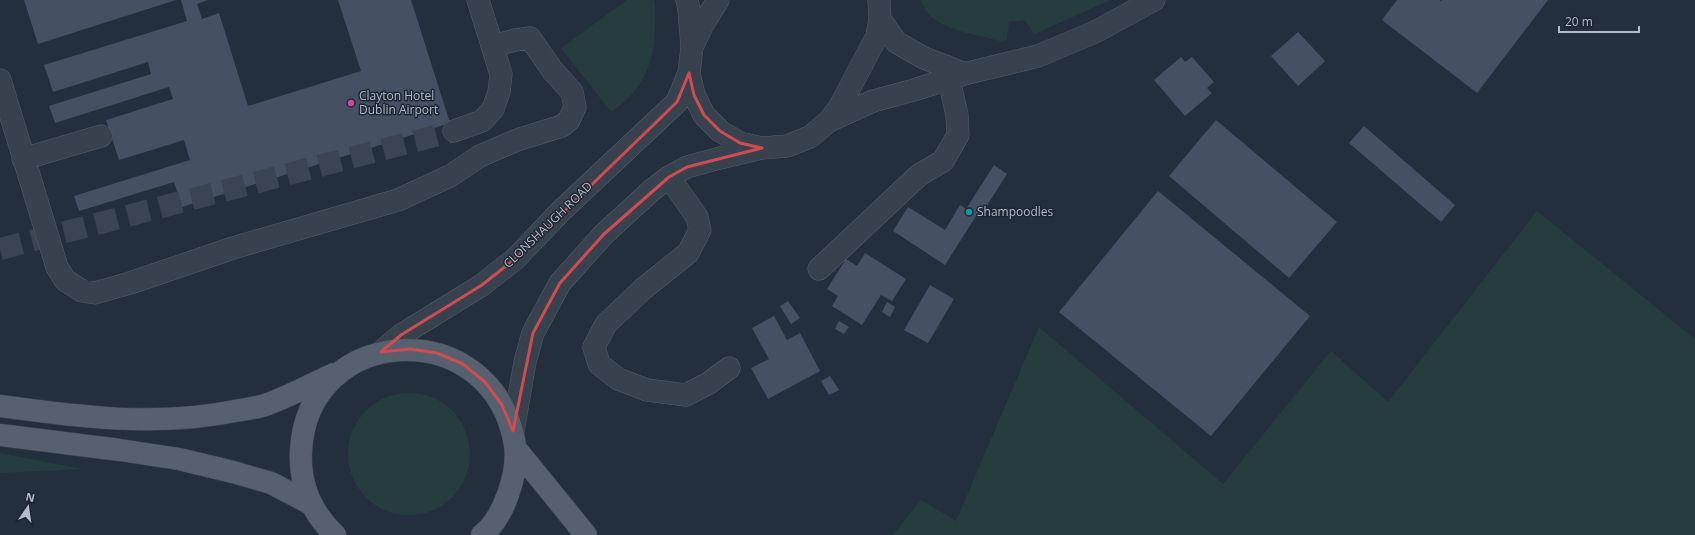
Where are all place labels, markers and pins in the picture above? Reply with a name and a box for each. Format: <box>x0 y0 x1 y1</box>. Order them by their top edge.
place label: Clayton Hotel Dublin Airport <box>359 87 438 118</box>
marker: Clayton Hotel Dublin Airport <box>346 98 356 108</box>
place label: Shampoodles <box>977 203 1054 220</box>
marker: Shampoodles <box>964 207 974 217</box>

